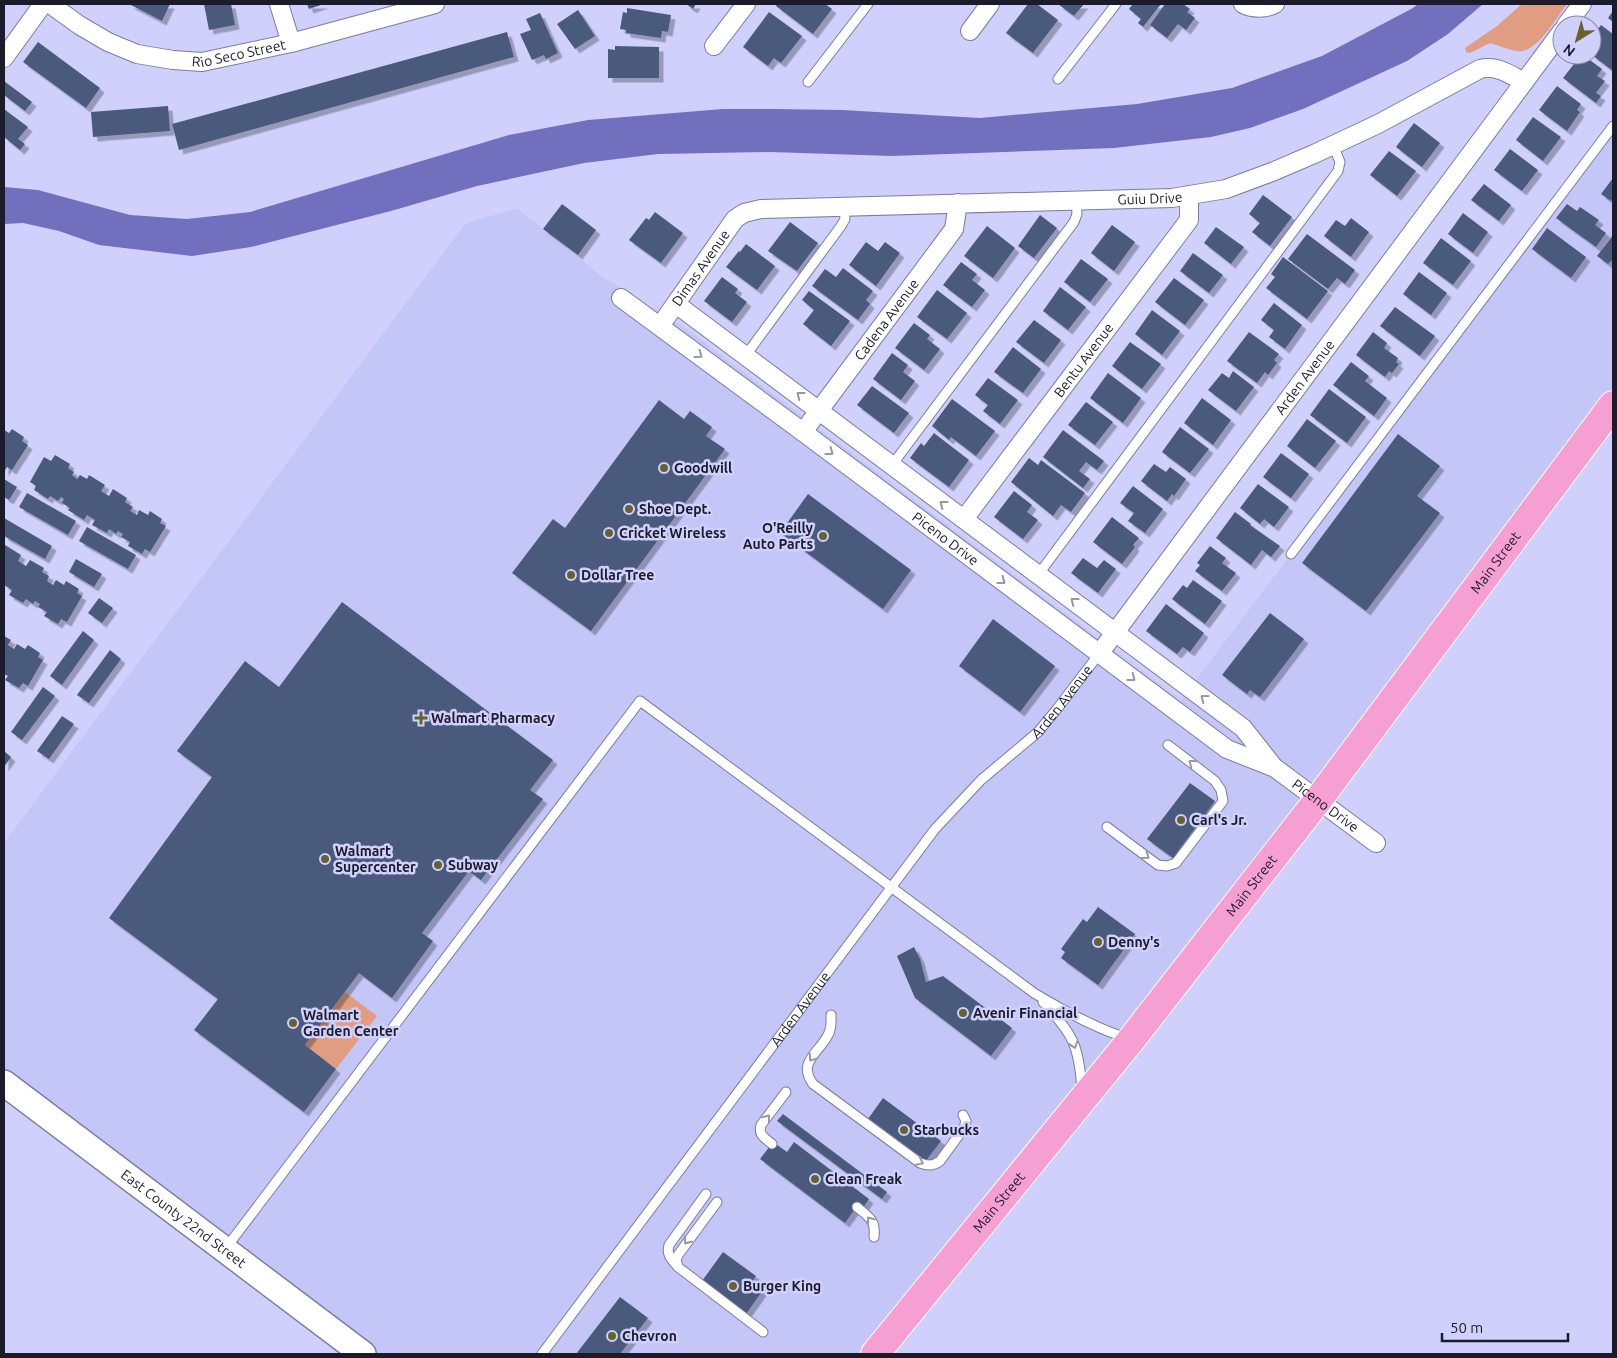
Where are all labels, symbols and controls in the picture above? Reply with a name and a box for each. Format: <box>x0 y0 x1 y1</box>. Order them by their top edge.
north arrow <box>1552 15 1602 65</box>
street label: Rio Seco Street <box>191 36 288 70</box>
text: N <box>1560 41 1578 60</box>
street label: Guiu Drive <box>1117 188 1184 207</box>
street label: Dimas Avenue <box>669 227 733 309</box>
street label: Cadena Avenue <box>851 276 922 364</box>
street label: Bentu Avenue <box>1051 320 1117 400</box>
street label: Arden Avenue <box>1272 337 1338 417</box>
one-way arrow <box>693 349 703 358</box>
one-way arrow <box>797 393 806 401</box>
one-way arrow <box>824 446 834 455</box>
place label: Goodwill <box>674 460 732 476</box>
marker: Goodwill <box>658 462 670 474</box>
place label: Shoe Dept. <box>639 501 711 517</box>
one-way arrow <box>940 501 949 509</box>
marker: Shoe Dept. <box>623 503 635 515</box>
street label: Piceno Drive <box>909 509 982 568</box>
place label: O'Reilly Auto Parts <box>743 520 814 552</box>
place label: Cricket Wireless <box>619 525 727 541</box>
marker: Cricket Wireless <box>603 527 615 539</box>
street label: Main Street <box>1467 528 1524 596</box>
marker: O'Reilly Auto Parts <box>817 530 829 542</box>
place label: Dollar Tree <box>581 567 654 583</box>
marker: Dollar Tree <box>565 569 577 581</box>
one-way arrow <box>996 575 1006 584</box>
one-way arrow <box>1070 598 1080 607</box>
street label: Arden Avenue <box>1028 662 1096 742</box>
one-way arrow <box>1126 672 1136 681</box>
one-way arrow <box>1201 696 1210 704</box>
place label: Walmart Pharmacy <box>431 710 556 726</box>
marker: Walmart Pharmacy <box>415 712 427 724</box>
one-way arrow <box>1189 760 1198 768</box>
street label: Piceno Drive <box>1289 776 1362 835</box>
place label: Carl's Jr. <box>1191 812 1247 828</box>
marker: Carl's Jr. <box>1175 814 1187 826</box>
place label: Walmart Supercenter <box>335 843 416 875</box>
one-way arrow <box>1140 850 1150 859</box>
street label: Main Street <box>1223 851 1280 919</box>
marker: Walmart Supercenter <box>319 853 331 865</box>
place label: Subway <box>448 857 499 873</box>
marker: Subway <box>432 859 444 871</box>
place label: Denny's <box>1108 934 1160 950</box>
marker: Denny's <box>1092 936 1104 948</box>
street label: Arden Avenue <box>767 969 833 1049</box>
place label: Avenir Financial <box>973 1005 1077 1021</box>
place label: Walmart Garden Center <box>303 1007 399 1039</box>
marker: Avenir Financial <box>957 1007 969 1019</box>
marker: Walmart Garden Center <box>287 1017 299 1029</box>
one-way arrow <box>1068 1040 1078 1048</box>
one-way arrow <box>809 1053 819 1062</box>
one-way arrow <box>761 1115 769 1124</box>
place label: Starbucks <box>914 1122 979 1138</box>
marker: Starbucks <box>898 1124 910 1136</box>
one-way arrow <box>915 1156 924 1166</box>
street label: East County 22nd Street <box>118 1166 250 1271</box>
street label: Main Street <box>970 1168 1028 1235</box>
place label: Clean Freak <box>825 1171 902 1187</box>
marker: Clean Freak <box>809 1173 821 1185</box>
one-way arrow <box>867 1217 876 1226</box>
one-way arrow <box>684 1235 693 1245</box>
place label: Burger King <box>743 1278 821 1294</box>
marker: Burger King <box>727 1280 739 1292</box>
scale bar <box>1442 1310 1568 1342</box>
text: 50 m <box>1450 1319 1483 1336</box>
place label: Chevron <box>622 1328 677 1344</box>
marker: Chevron <box>606 1330 618 1342</box>

